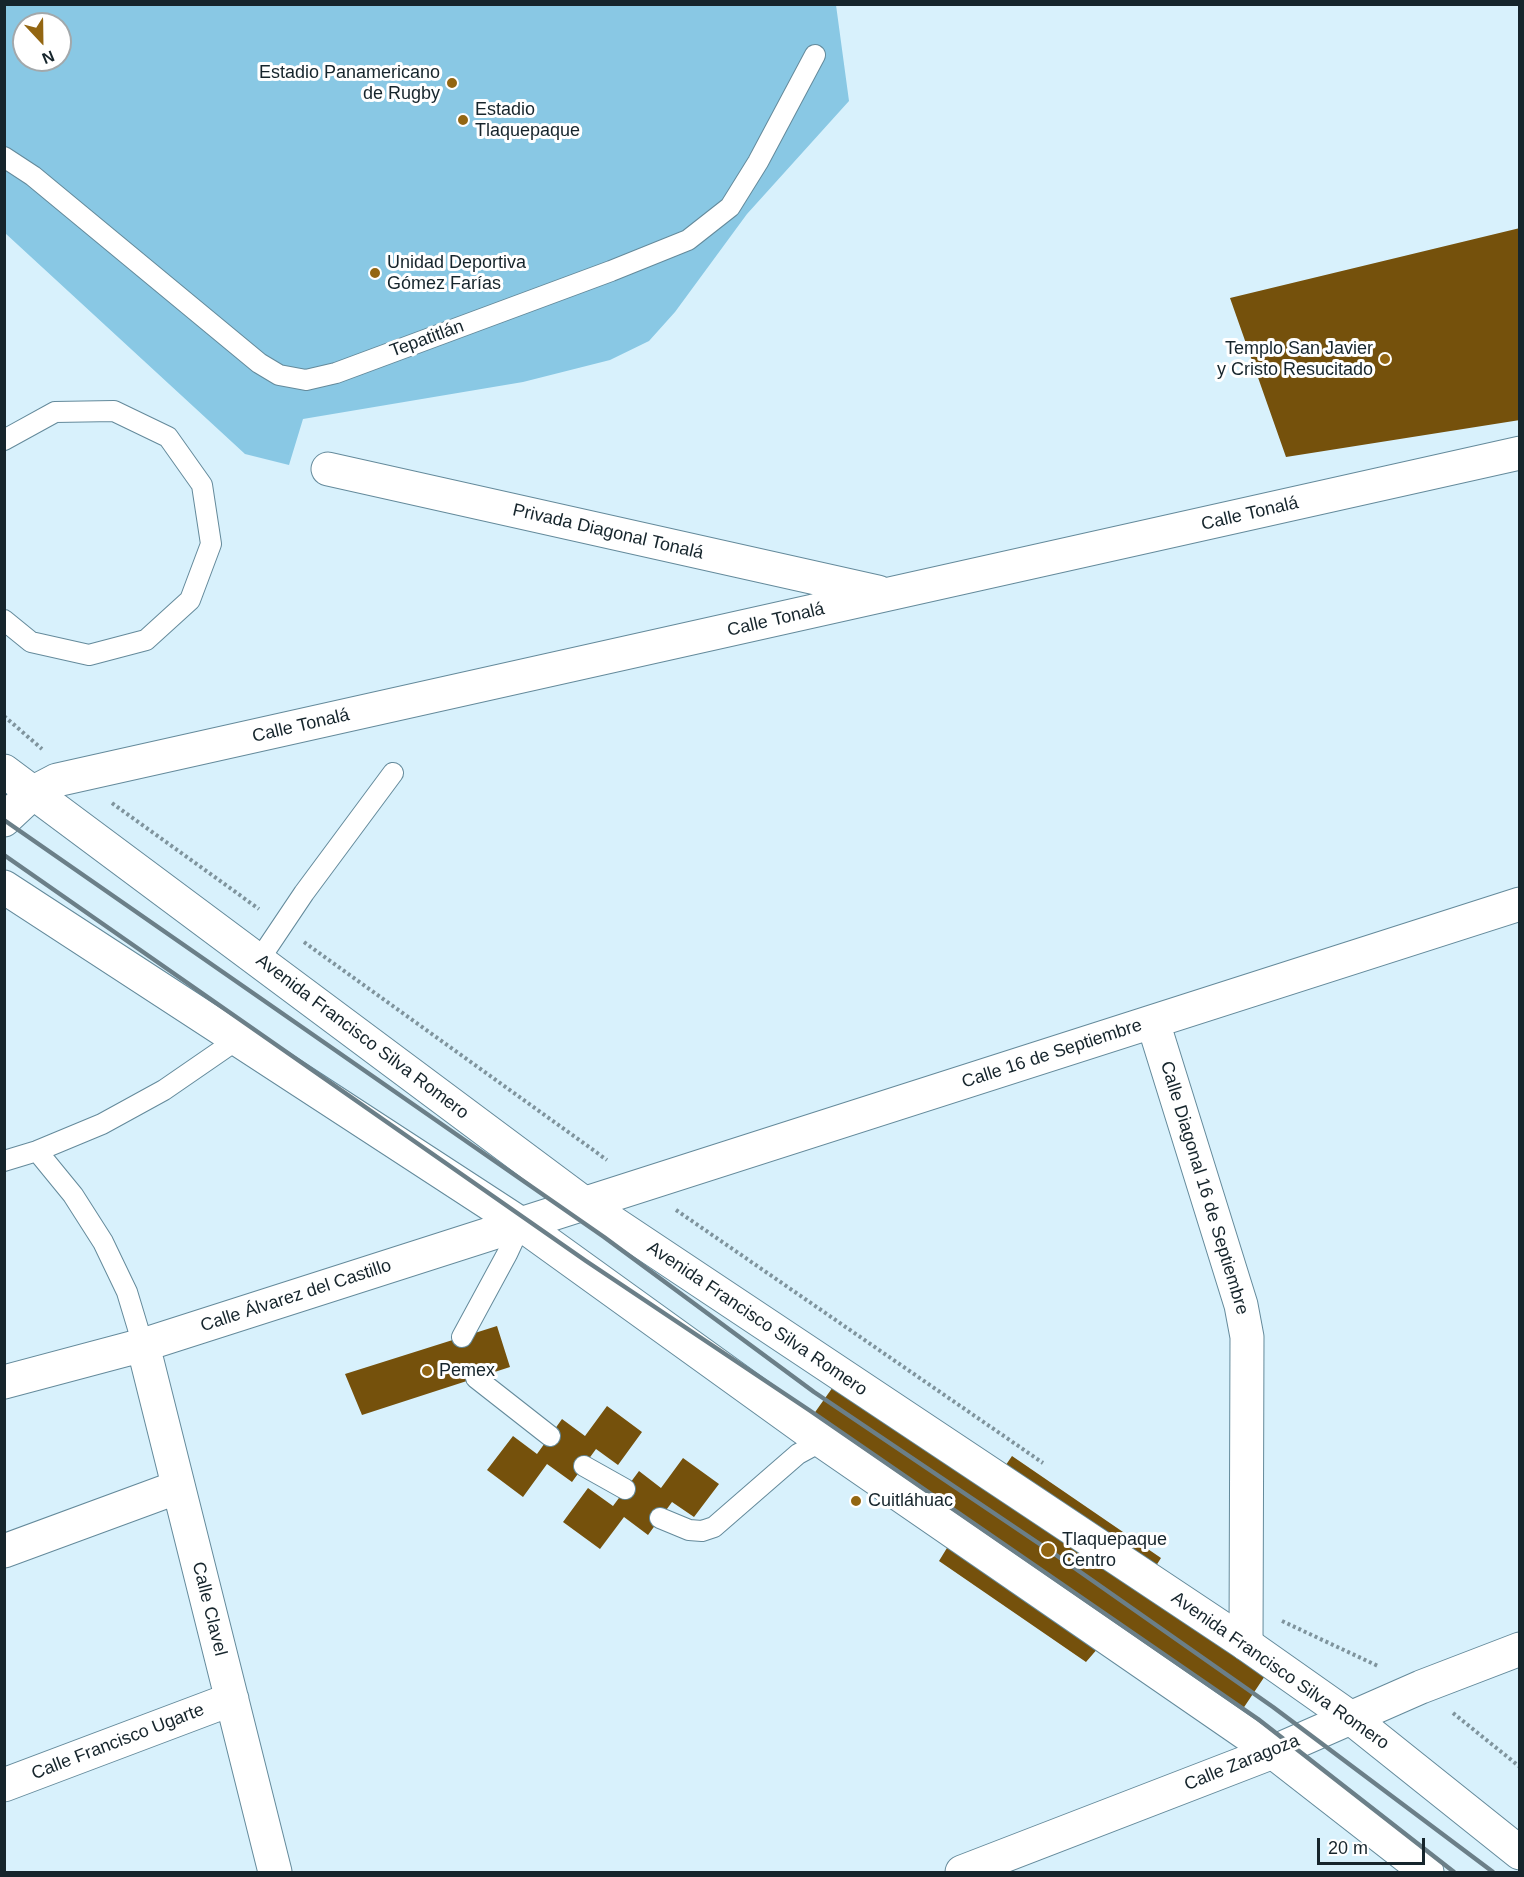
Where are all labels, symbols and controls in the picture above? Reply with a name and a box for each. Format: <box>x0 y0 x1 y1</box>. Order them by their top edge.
north arrow <box>12 12 72 72</box>
text: N <box>40 47 57 67</box>
place label: Estadio Panamericano de Rugby <box>259 62 440 104</box>
marker: Estadio Panamericano de Rugby <box>445 76 459 90</box>
place label: Estadio Tlaquepaque <box>475 99 580 142</box>
marker: Estadio Tlaquepaque <box>456 113 470 127</box>
place label: Unidad Deportiva Gómez Farías <box>387 252 526 294</box>
marker: Unidad Deportiva Gómez Farías <box>368 266 382 280</box>
street label: Tepatitlán <box>387 316 467 362</box>
place label: Templo San Javier y Cristo Resucitado <box>1217 338 1373 380</box>
marker: Templo San Javier y Cristo Resucitado <box>1378 352 1392 366</box>
street label: Calle Tonalá <box>1199 492 1301 536</box>
street label: Privada Diagonal Tonalá <box>511 500 705 564</box>
street label: Calle Tonalá <box>725 598 827 642</box>
street label: Calle Tonalá <box>250 704 352 748</box>
street label: Avenida Francisco Silva Romero <box>251 950 473 1124</box>
street label: Calle 16 de Septiembre <box>959 1015 1145 1093</box>
street label: Calle Diagonal 16 de Septiembre <box>1155 1059 1253 1317</box>
street label: Avenida Francisco Silva Romero <box>643 1237 871 1401</box>
street label: Calle Álvarez del Castillo <box>198 1255 394 1337</box>
place label: Pemex <box>439 1360 495 1382</box>
marker: Pemex <box>420 1364 434 1378</box>
place label: Cuitláhuac <box>868 1490 953 1512</box>
marker: Cuitláhuac <box>849 1494 863 1508</box>
place label: Tlaquepaque Centro <box>1062 1529 1167 1572</box>
marker: Tlaquepaque Centro <box>1039 1541 1057 1559</box>
street label: Calle Clavel <box>187 1560 231 1658</box>
street label: Avenida Francisco Silva Romero <box>1167 1587 1393 1755</box>
street label: Calle Francisco Ugarte <box>29 1699 207 1785</box>
street label: Calle Zaragoza <box>1181 1730 1303 1796</box>
scale bar <box>1320 1826 1428 1864</box>
text: 20 m <box>1328 1838 1368 1858</box>

